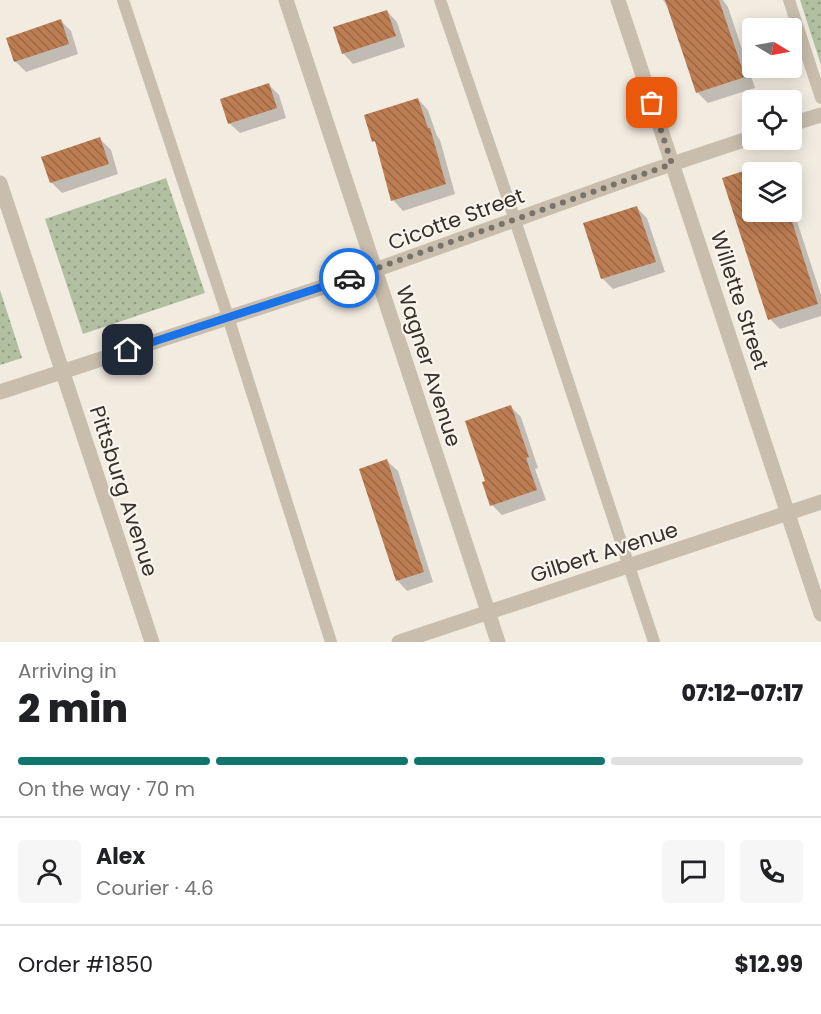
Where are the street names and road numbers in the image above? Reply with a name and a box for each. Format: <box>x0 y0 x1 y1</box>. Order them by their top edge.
street label: Cicotte Street <box>384 181 528 257</box>
street label: Willette Street <box>704 227 776 373</box>
street label: Wagner Avenue <box>389 282 469 450</box>
street label: Pittsburg Avenue <box>83 402 165 580</box>
street label: Gilbert Avenue <box>526 514 682 590</box>

